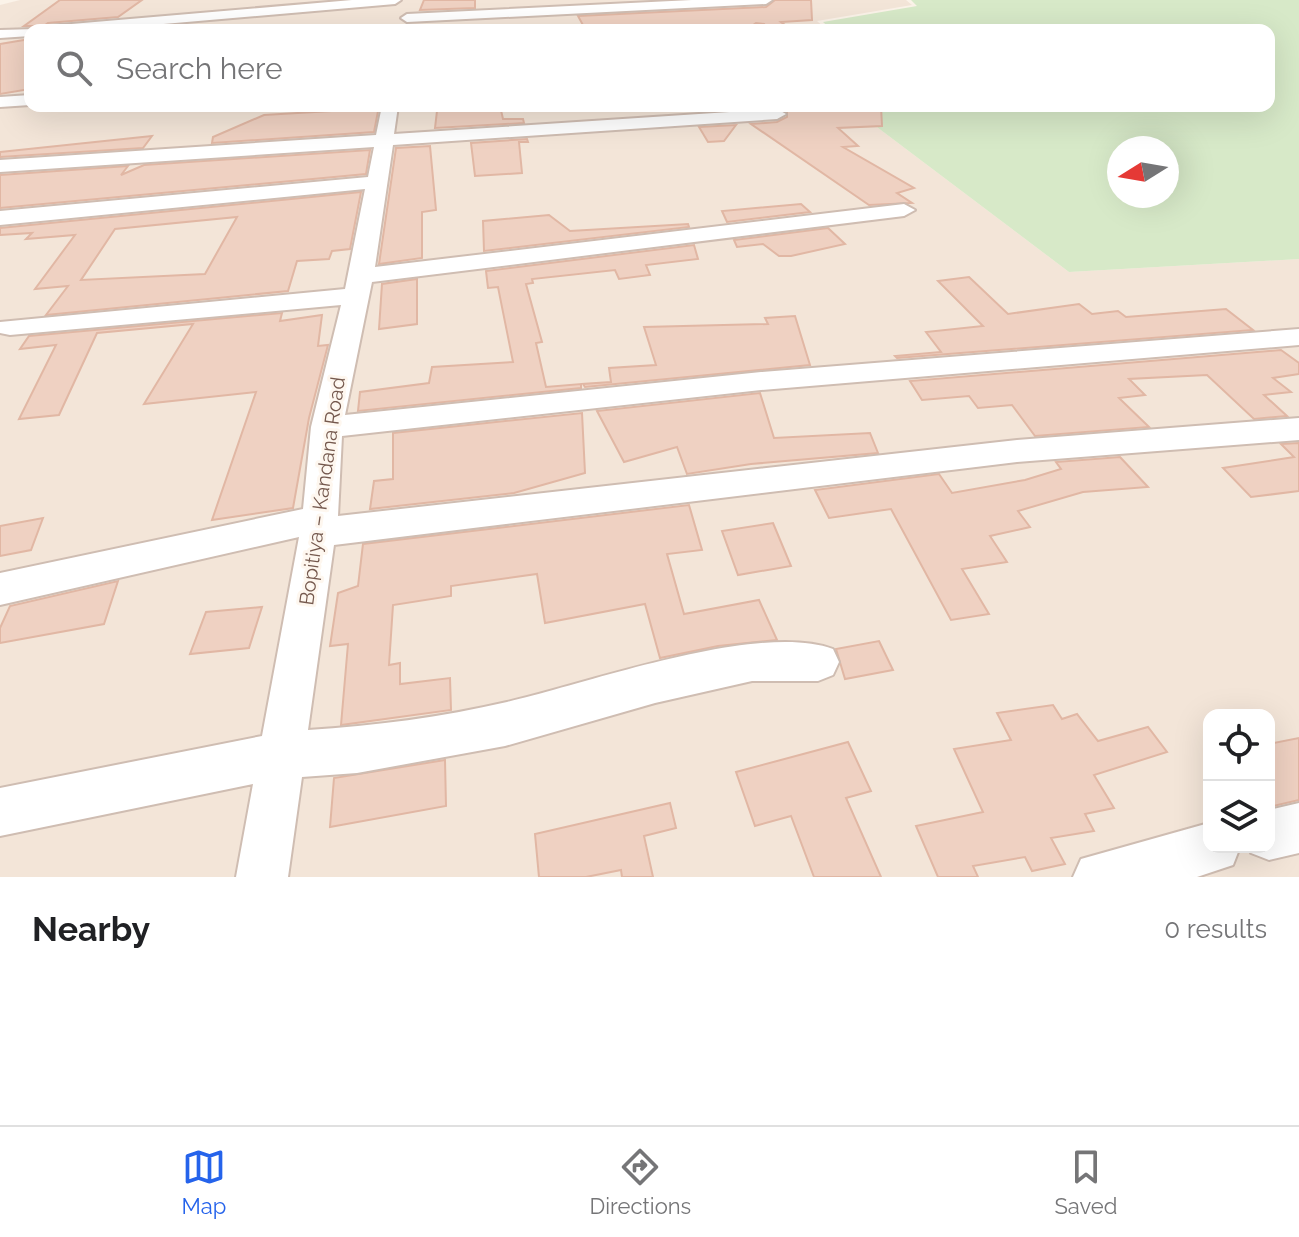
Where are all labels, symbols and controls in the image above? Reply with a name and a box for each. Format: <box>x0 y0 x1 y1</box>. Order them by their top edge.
search box <box>24 24 1275 112</box>
icon: search <box>52 46 96 90</box>
text: Search here <box>116 51 283 86</box>
north arrow <box>1107 136 1179 208</box>
street label: Bopitiya – Kandana Road <box>294 375 350 607</box>
map controls <box>1203 709 1275 853</box>
button: locate <box>1203 709 1275 781</box>
button: layers <box>1203 781 1275 853</box>
text: Nearby <box>32 909 150 949</box>
text: 0 results <box>1164 914 1267 944</box>
tab: Map <box>182 1145 226 1219</box>
tab: Directions <box>590 1145 691 1219</box>
tab: Saved <box>1054 1145 1117 1219</box>

